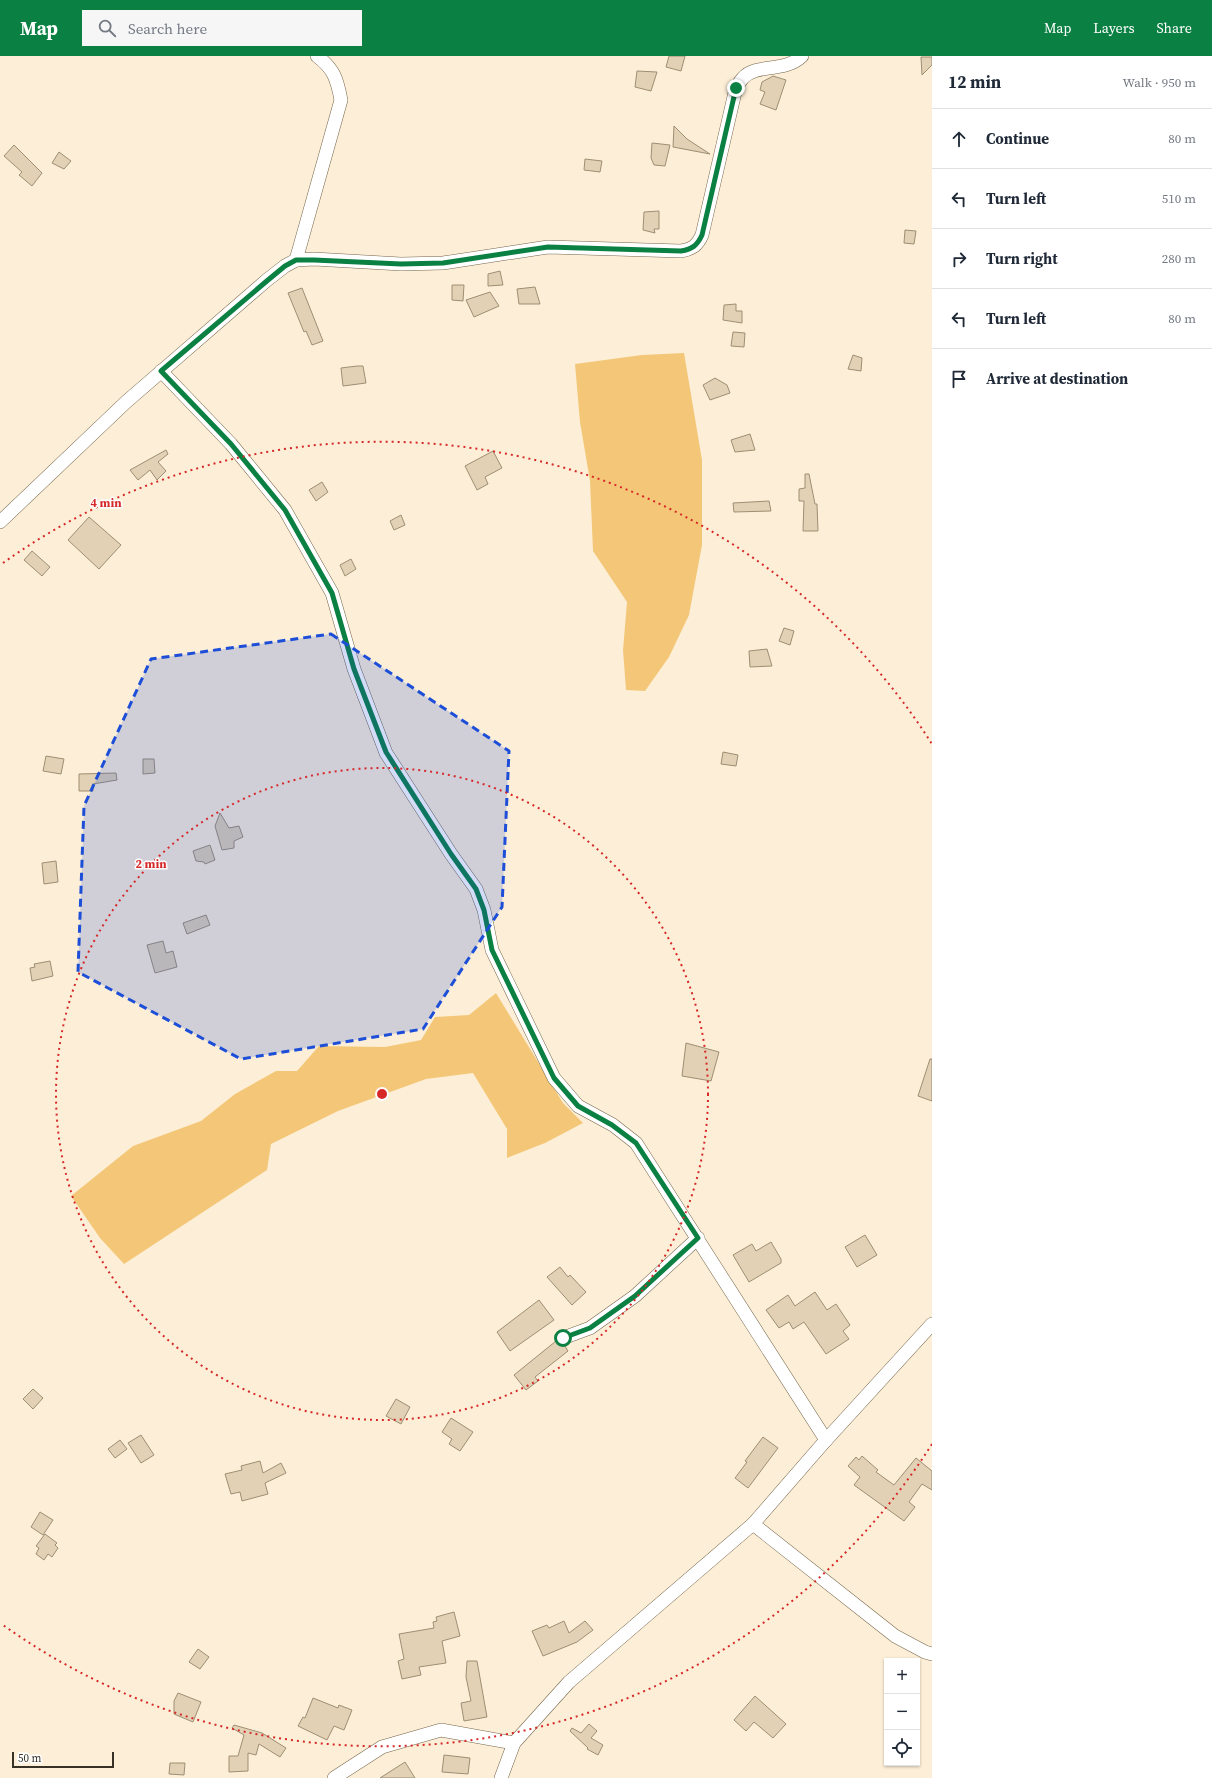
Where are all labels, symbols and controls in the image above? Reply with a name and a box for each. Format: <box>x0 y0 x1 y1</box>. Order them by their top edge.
search box <box>82 10 362 46</box>
text: Map <box>20 15 58 41</box>
icon: search <box>96 17 118 39</box>
text: Search here <box>128 18 207 39</box>
text: Map <box>1044 18 1071 38</box>
text: Layers <box>1093 18 1135 38</box>
text: Share <box>1157 18 1192 38</box>
text: 12 min <box>948 70 1001 94</box>
text: Walk · 950 m <box>1123 74 1196 91</box>
route end <box>727 79 745 97</box>
icon: ahead <box>948 128 970 150</box>
text: Continue <box>986 128 1049 149</box>
text: 80 m <box>1168 130 1196 147</box>
icon: left <box>948 188 970 210</box>
text: Turn left <box>986 188 1046 209</box>
text: 510 m <box>1162 190 1196 207</box>
icon: right <box>948 248 970 270</box>
text: Turn right <box>986 248 1058 269</box>
text: 280 m <box>1162 250 1196 267</box>
icon: left <box>948 308 970 330</box>
text: Turn left <box>986 308 1046 329</box>
text: 80 m <box>1168 310 1196 327</box>
icon: arrive <box>948 368 970 390</box>
text: Arrive at destination <box>986 368 1128 389</box>
text: 4 min <box>90 495 122 511</box>
text: 2 min <box>135 856 167 872</box>
centre of rings <box>375 1087 389 1101</box>
route start <box>554 1329 572 1347</box>
map controls <box>884 1658 920 1766</box>
button: + <box>884 1658 920 1694</box>
button: − <box>884 1694 920 1730</box>
button: locate <box>884 1730 920 1766</box>
scale bar <box>12 1750 114 1769</box>
text: 50 m <box>18 1751 41 1766</box>

